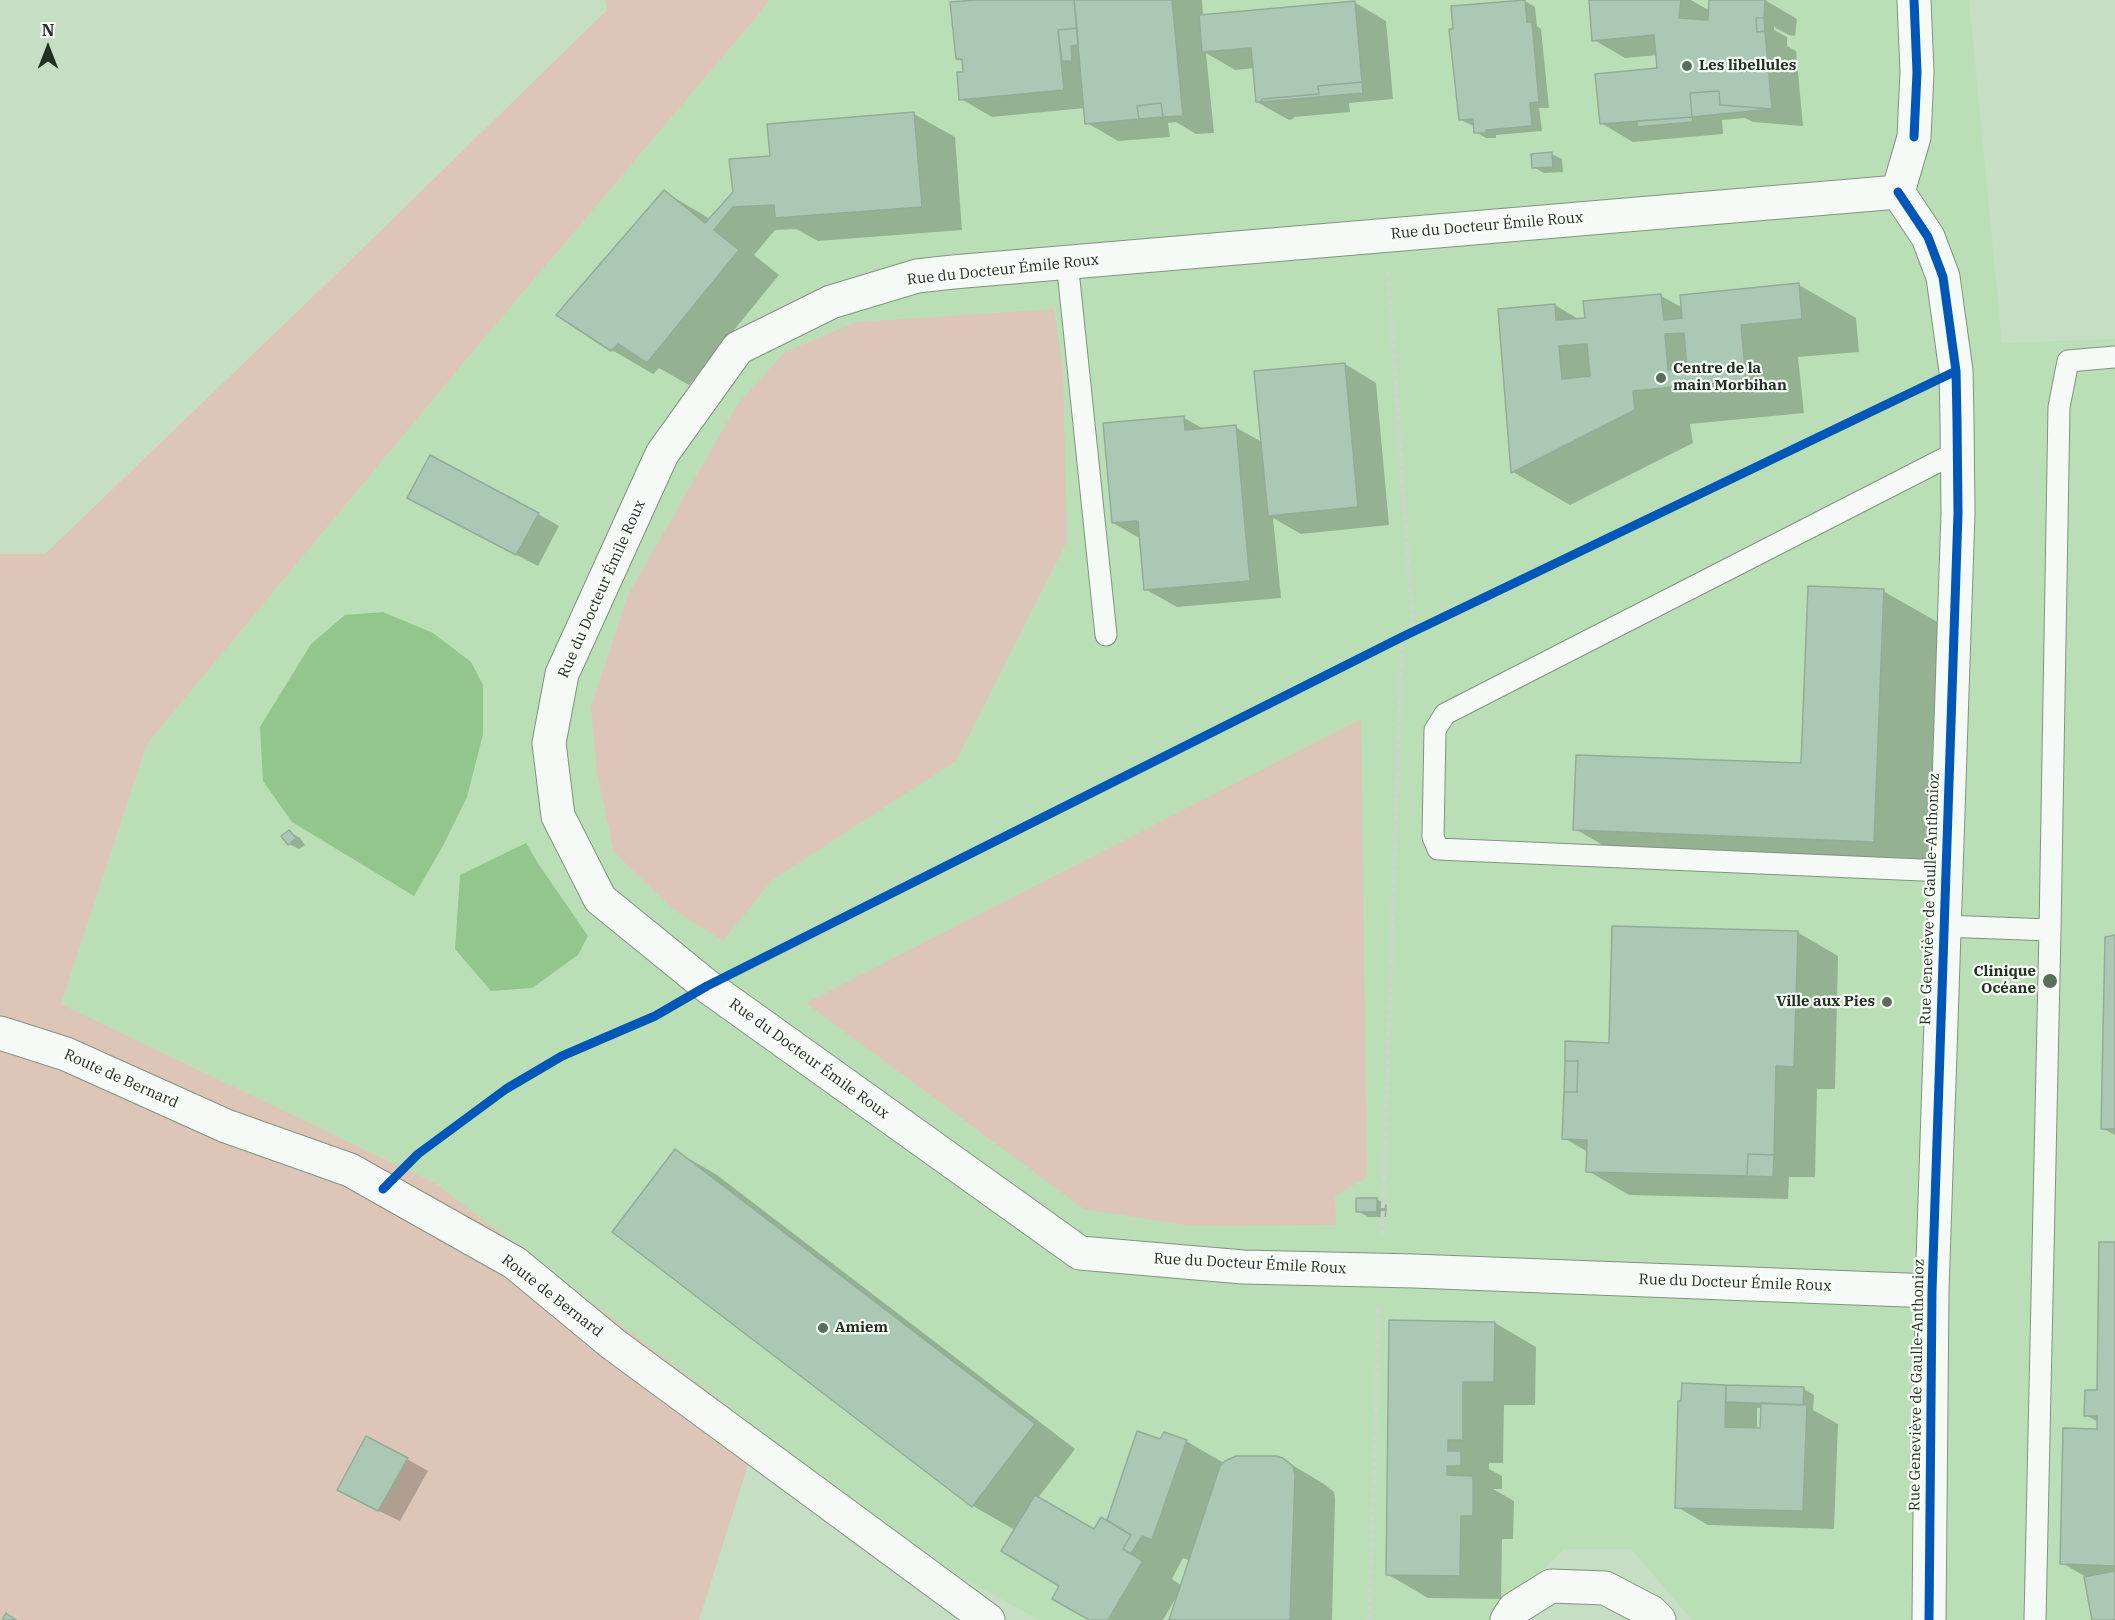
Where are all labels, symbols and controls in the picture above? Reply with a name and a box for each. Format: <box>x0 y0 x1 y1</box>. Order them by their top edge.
north arrow <box>18 18 78 78</box>
text: N <box>42 20 54 40</box>
place label: Les libellules <box>1699 57 1796 75</box>
marker: Les libellules <box>1680 59 1694 73</box>
street label: Rue du Docteur Émile Roux <box>1390 209 1584 243</box>
street label: Rue du Docteur Émile Roux <box>906 251 1100 289</box>
place label: Centre de la main Morbihan <box>1673 360 1787 395</box>
marker: Centre de la main Morbihan <box>1654 371 1668 385</box>
street label: Rue du Docteur Émile Roux <box>555 497 649 681</box>
street label: Rue Geneviève de Gaulle-Anthonioz <box>1917 773 1943 1025</box>
place label: Clinique Océane <box>1974 963 2036 998</box>
marker: Clinique Océane <box>2041 972 2059 990</box>
place label: Ville aux Pies <box>1776 993 1875 1011</box>
street label: Rue du Docteur Émile Roux <box>726 995 892 1123</box>
marker: Ville aux Pies <box>1880 995 1894 1009</box>
street label: Route de Bernard <box>61 1046 181 1112</box>
street label: Rue du Docteur Émile Roux <box>1153 1250 1347 1278</box>
street label: Route de Bernard <box>498 1251 606 1341</box>
street label: Rue Geneviève de Gaulle-Anthonioz <box>1906 1259 1928 1511</box>
street label: Rue du Docteur Émile Roux <box>1638 1271 1832 1295</box>
place label: Amiem <box>835 1319 888 1337</box>
marker: Amiem <box>816 1321 830 1335</box>

